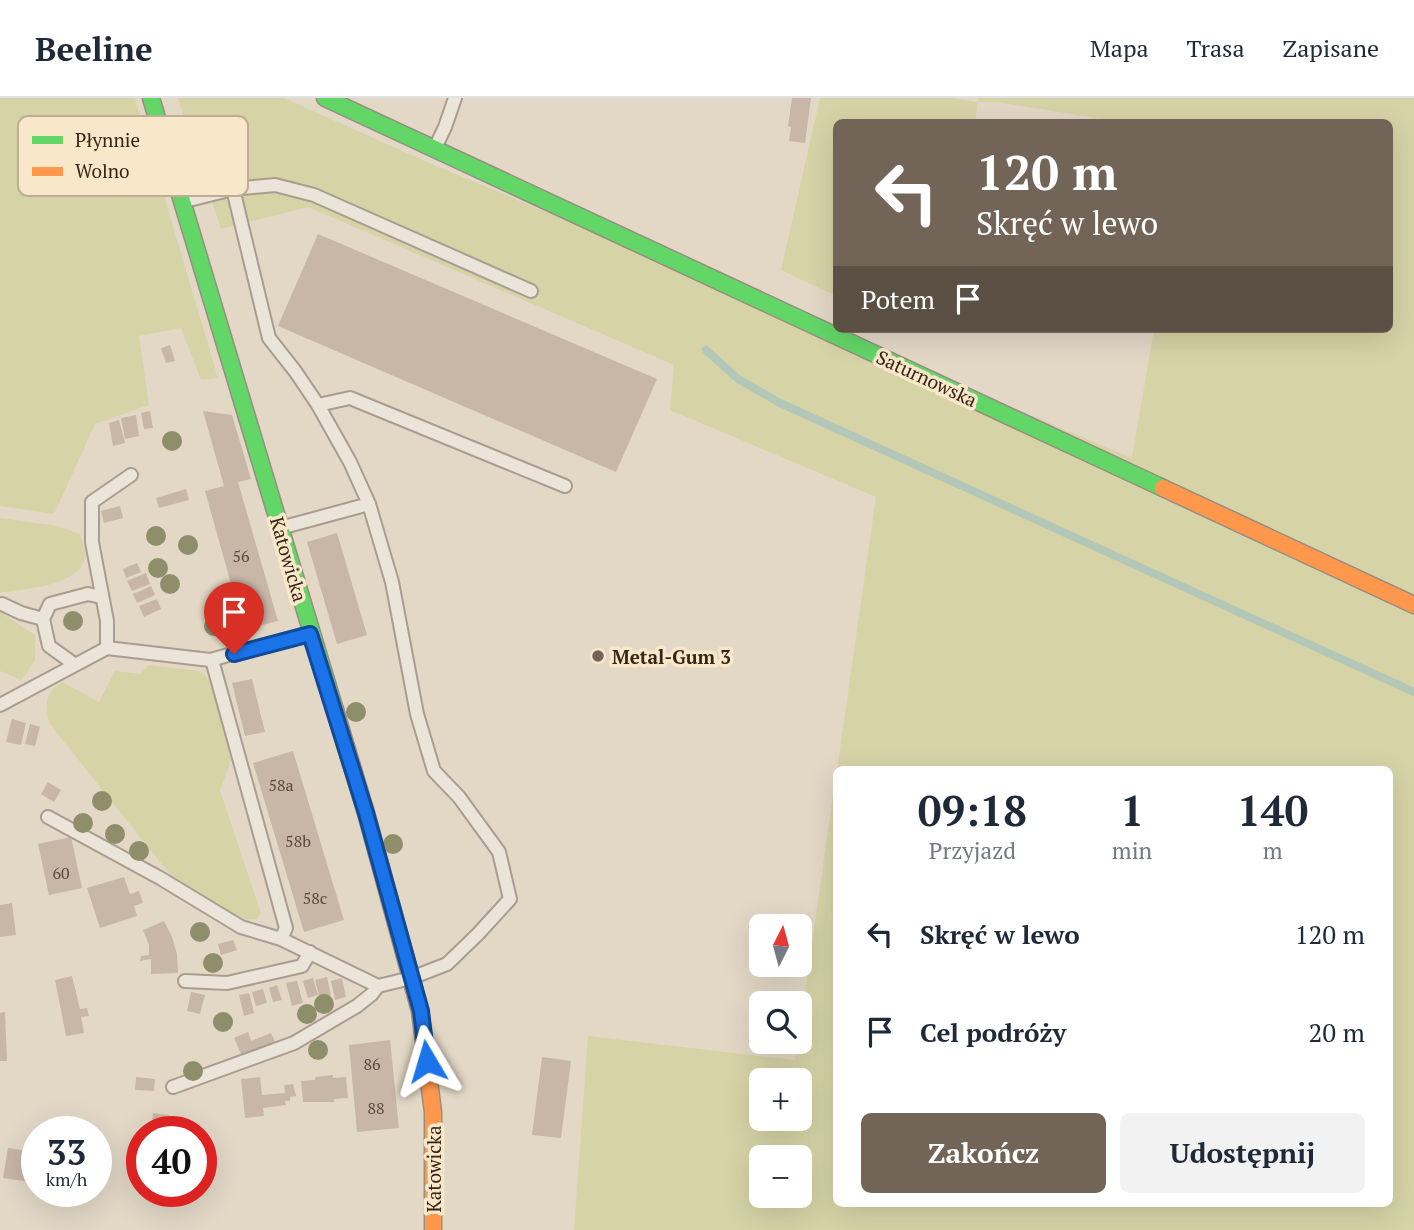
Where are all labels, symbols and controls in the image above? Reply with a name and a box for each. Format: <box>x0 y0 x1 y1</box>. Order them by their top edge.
text: Beeline <box>35 27 153 70</box>
text: Mapa <box>1090 32 1149 64</box>
text: Trasa <box>1187 32 1245 64</box>
text: Zapisane <box>1283 32 1379 64</box>
legend <box>18 116 248 196</box>
text: Płynnie <box>75 127 140 152</box>
text: 120 m <box>976 139 1118 204</box>
icon: left <box>861 147 952 238</box>
text: Wolno <box>75 158 130 183</box>
text: Skręć w lewo <box>976 202 1158 244</box>
icon: arrive <box>949 280 987 318</box>
text: Potem <box>861 282 935 316</box>
street label: Saturnowska <box>873 344 982 412</box>
street label: Katowicka <box>265 514 313 605</box>
house number: 56 <box>232 545 250 567</box>
pin <box>204 582 264 654</box>
icon: arrive <box>215 593 253 631</box>
place label: Metal-Gum 3 <box>612 644 731 669</box>
marker: Metal-Gum 3 <box>590 648 606 664</box>
house number: 58a <box>268 774 294 796</box>
text: 09:18 <box>918 782 1027 838</box>
text: 1 <box>1120 782 1144 838</box>
text: 140 <box>1237 782 1308 838</box>
house number: 58b <box>285 830 311 852</box>
text: Przyjazd <box>929 835 1016 866</box>
text: min <box>1112 835 1152 866</box>
text: m <box>1263 835 1283 866</box>
house number: 60 <box>52 862 70 884</box>
house number: 58c <box>303 887 327 909</box>
north arrow <box>749 914 812 976</box>
map controls <box>749 914 812 1208</box>
icon: left <box>861 915 899 953</box>
text: Skręć w lewo <box>920 917 1080 951</box>
text: 120 m <box>1295 917 1365 951</box>
button: search <box>749 991 812 1054</box>
icon: arrive <box>861 1013 899 1051</box>
text: Cel podróży <box>920 1015 1066 1049</box>
text: 20 m <box>1309 1015 1365 1049</box>
position arrow <box>390 1024 464 1098</box>
house number: 86 <box>363 1053 381 1075</box>
button: + <box>749 1068 812 1131</box>
house number: 88 <box>367 1097 385 1119</box>
button: Zakończ <box>861 1113 1106 1193</box>
button: Udostępnij <box>1120 1113 1365 1193</box>
speed limit sign: 40 <box>126 1116 217 1207</box>
street label: Katowicka <box>421 1125 446 1213</box>
text: 33 <box>47 1129 86 1175</box>
button: − <box>749 1145 812 1208</box>
text: km/h <box>46 1167 87 1191</box>

